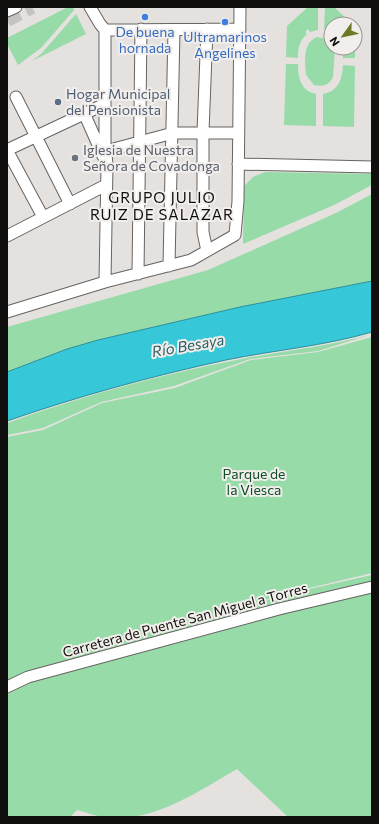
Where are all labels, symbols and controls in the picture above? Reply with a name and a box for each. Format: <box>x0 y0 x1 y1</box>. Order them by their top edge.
marker: De buena hornada <box>140 12 150 22</box>
north arrow <box>323 16 363 56</box>
marker: Ultramarinos Angelines <box>220 17 230 27</box>
place label: De buena hornada <box>115 23 175 56</box>
place label: Ultramarinos Angelines <box>183 28 267 61</box>
text: N <box>326 35 342 49</box>
place label: Hogar Municipal del Pensionista <box>66 85 170 118</box>
marker: Hogar Municipal del Pensionista <box>53 97 63 107</box>
place label: Iglesia de Nuestra Señora de Covadonga <box>83 141 220 174</box>
marker: Iglesia de Nuestra Señora de Covadonga <box>70 153 80 163</box>
district label: GRUPO JULIO RUIZ DE SALAZAR <box>90 188 234 223</box>
water label: Río Besaya <box>150 330 226 360</box>
park label: Parque de la Viesca <box>223 465 286 498</box>
street label: Carretera de Puente San Miguel a Torres <box>61 579 309 660</box>

